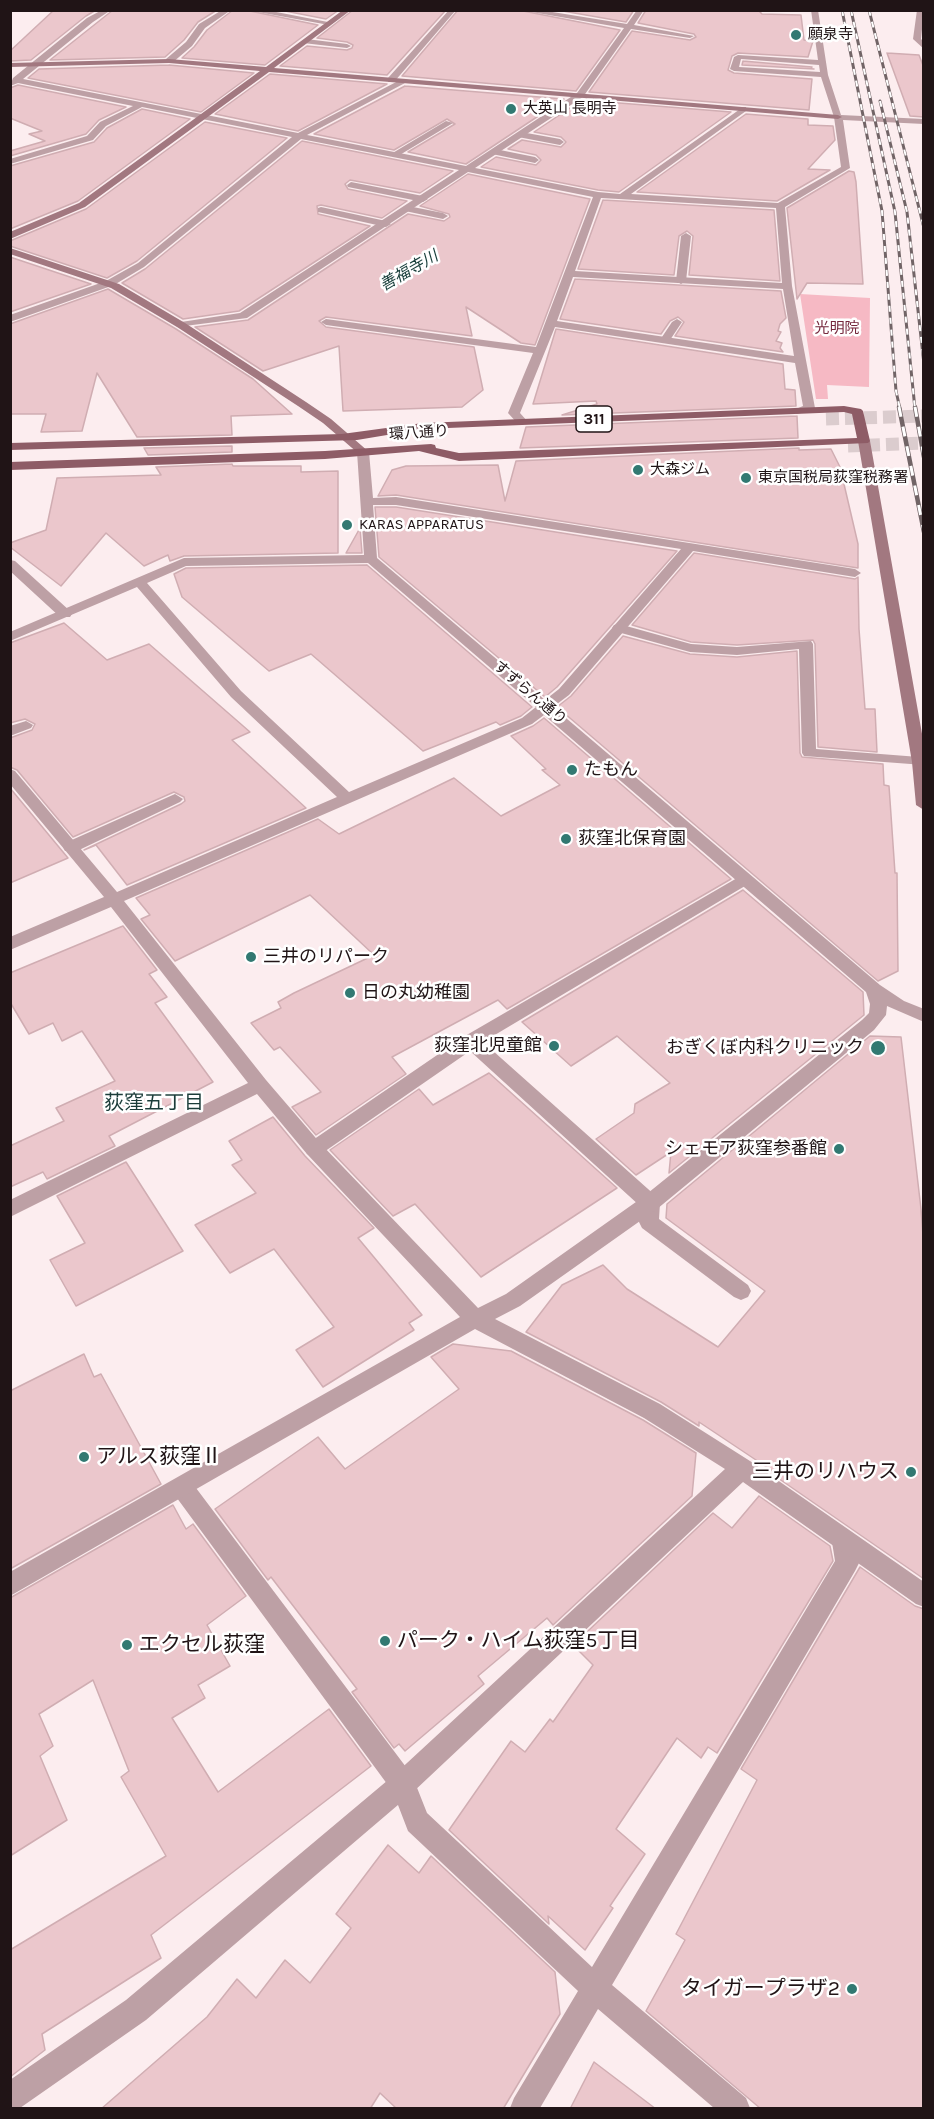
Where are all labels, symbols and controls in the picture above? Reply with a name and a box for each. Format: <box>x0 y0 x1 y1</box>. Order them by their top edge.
place label: 願泉寺 <box>808 26 853 44</box>
marker: 願泉寺 <box>789 28 803 42</box>
place label: 大英山 長明寺 <box>523 100 617 118</box>
marker: 大英山 長明寺 <box>504 102 518 116</box>
water label: 善福寺川 <box>376 247 442 295</box>
park label: 光明院 <box>815 320 859 338</box>
road number: 311 <box>576 406 612 432</box>
street label: 環八通り <box>388 422 450 444</box>
place label: 大森ジム <box>650 461 710 479</box>
marker: 大森ジム <box>631 463 645 477</box>
place label: 東京国税局荻窪税務署 <box>758 469 908 487</box>
marker: 東京国税局荻窪税務署 <box>739 471 753 485</box>
place label: KARAS APPARATUS <box>359 516 484 534</box>
marker: KARAS APPARATUS <box>340 518 354 532</box>
street label: すずらん通り <box>490 657 570 729</box>
place label: たもん <box>584 759 638 781</box>
marker: たもん <box>565 763 579 777</box>
place label: 荻窪北保育園 <box>578 828 686 850</box>
marker: 荻窪北保育園 <box>559 832 573 846</box>
place label: 三井のリパーク <box>263 946 389 968</box>
marker: 三井のリパーク <box>244 950 258 964</box>
place label: 日の丸幼稚園 <box>362 982 470 1004</box>
marker: 日の丸幼稚園 <box>343 986 357 1000</box>
place label: 荻窪北児童館 <box>434 1035 542 1057</box>
place label: おぎくぼ内科クリニック <box>666 1037 864 1059</box>
marker: 荻窪北児童館 <box>547 1039 561 1053</box>
marker: おぎくぼ内科クリニック <box>869 1039 887 1057</box>
district label: 荻窪五丁目 <box>104 1091 204 1115</box>
place label: シェモア荻窪参番館 <box>665 1138 827 1160</box>
marker: シェモア荻窪参番館 <box>832 1142 846 1156</box>
place label: アルス荻窪Ⅱ <box>96 1444 222 1470</box>
marker: アルス荻窪Ⅱ <box>77 1450 91 1464</box>
place label: 三井のリハウス <box>752 1459 899 1485</box>
marker: 三井のリハウス <box>904 1465 918 1479</box>
place label: パーク・ハイム荻窪5丁目 <box>397 1628 639 1654</box>
place label: エクセル荻窪 <box>139 1632 265 1658</box>
marker: パーク・ハイム荻窪5丁目 <box>378 1634 392 1648</box>
marker: エクセル荻窪 <box>120 1638 134 1652</box>
place label: タイガープラザ2 <box>681 1976 840 2002</box>
marker: タイガープラザ2 <box>845 1982 859 1996</box>

